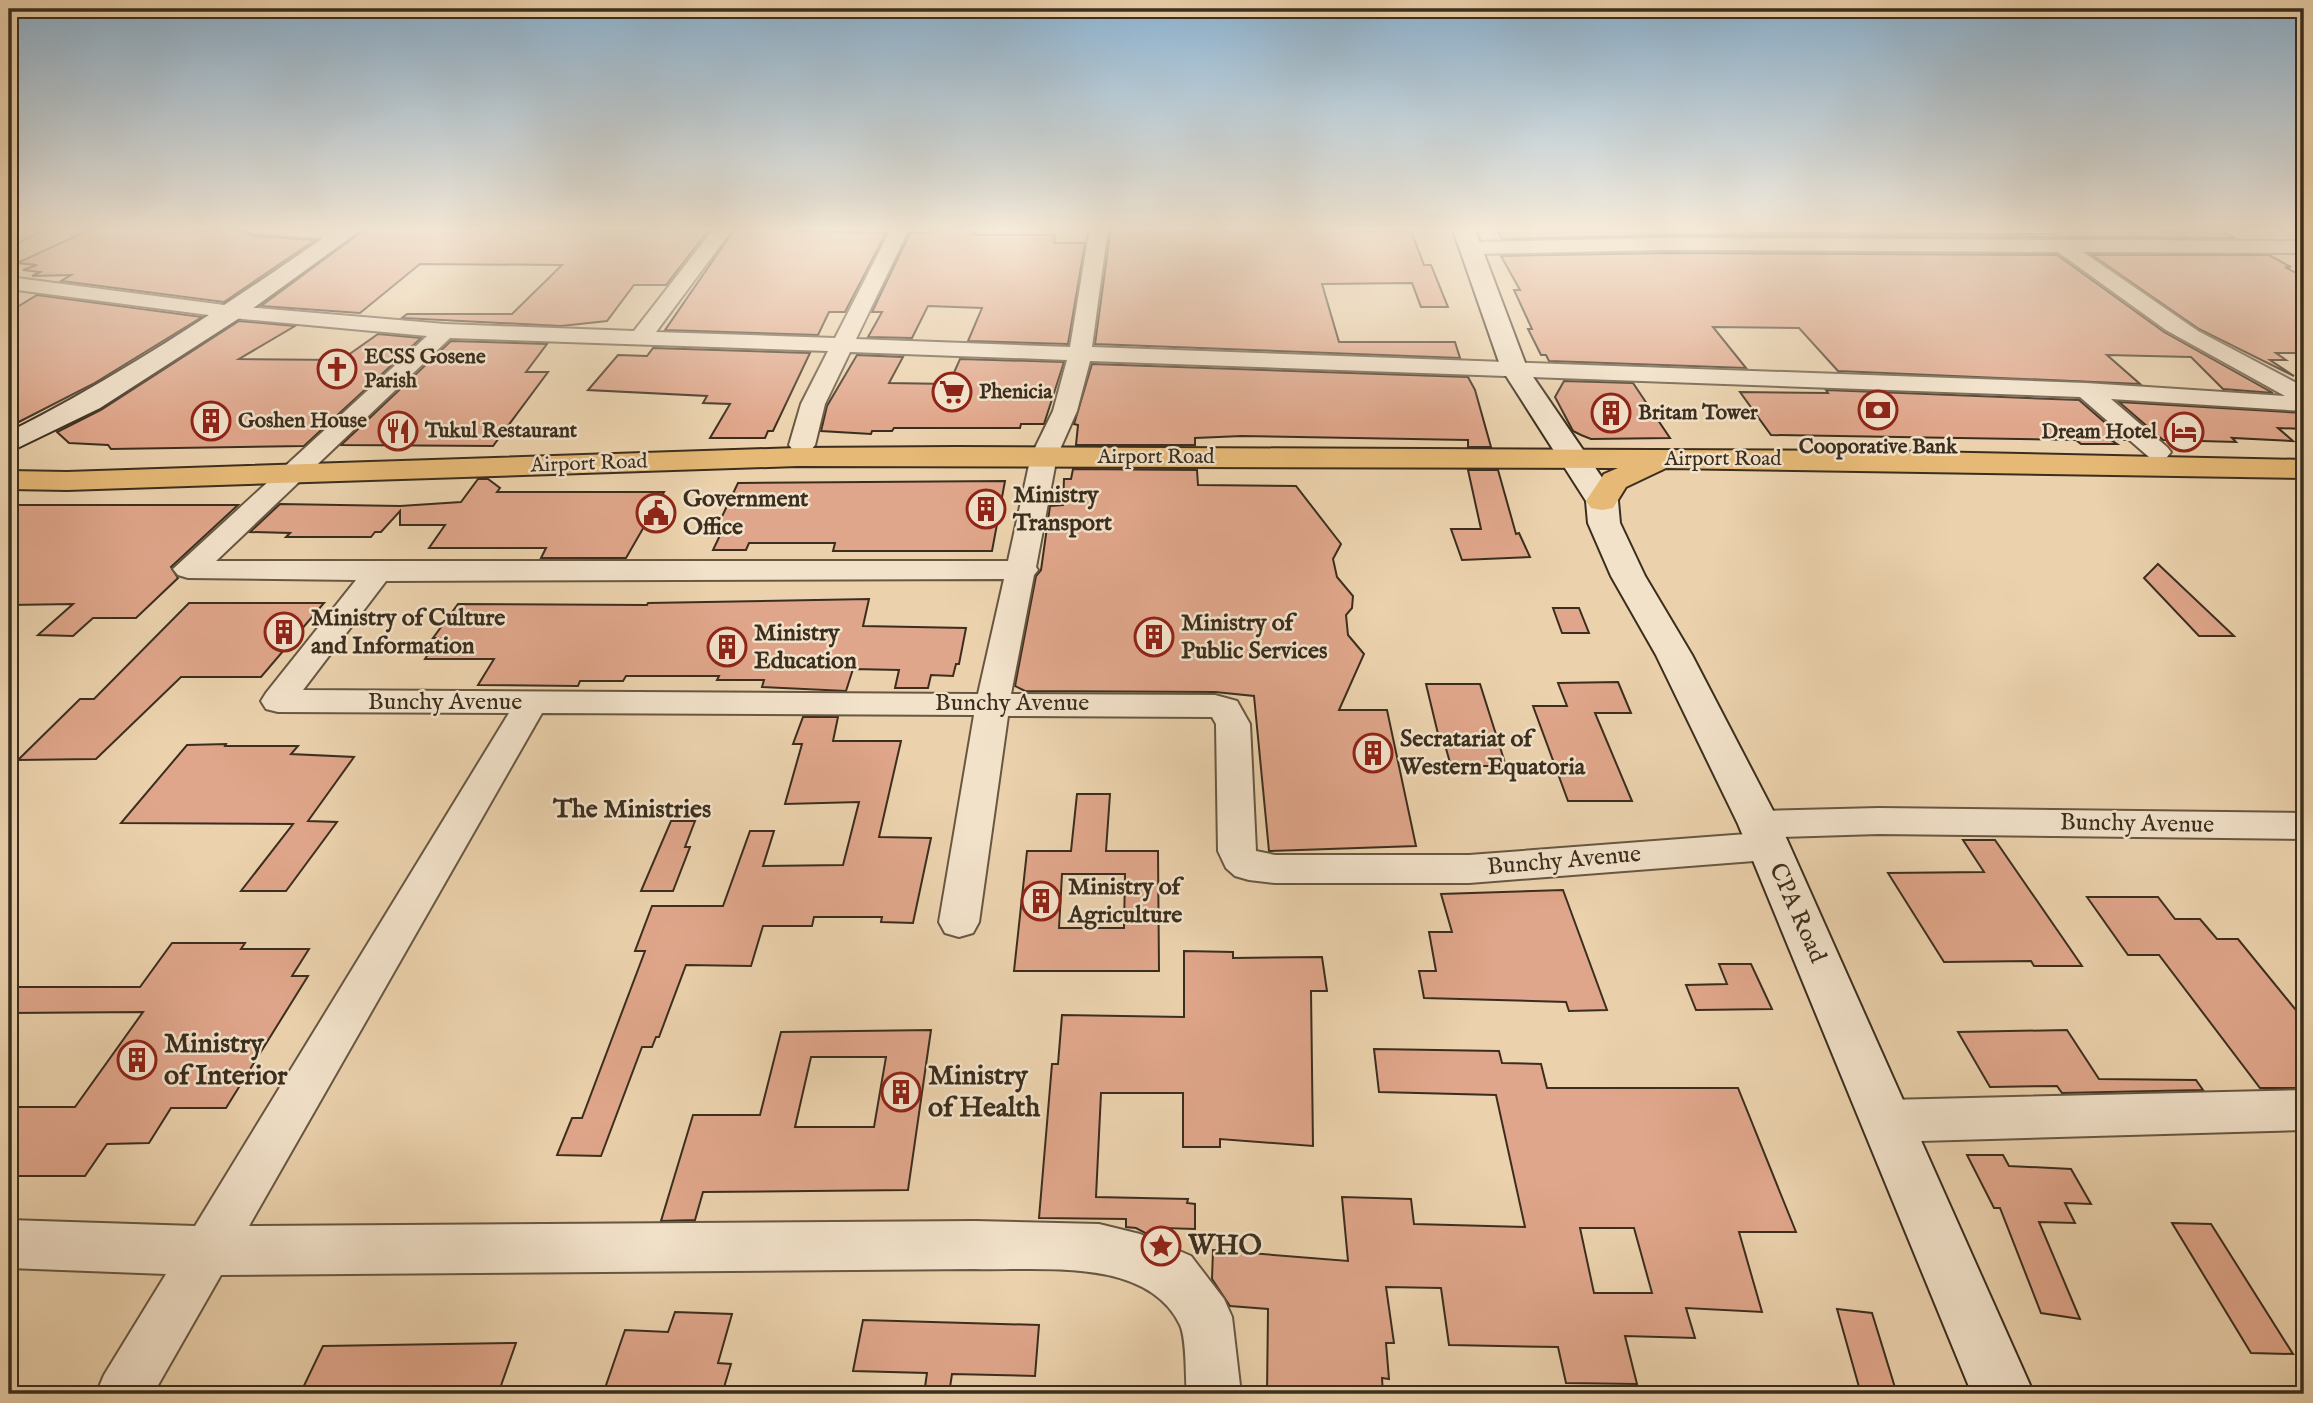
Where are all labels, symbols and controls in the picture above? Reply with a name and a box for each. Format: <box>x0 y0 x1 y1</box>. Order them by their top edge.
place label: ECSS Gosene Parish <box>364 344 486 395</box>
church icon: ECSS Gosene Parish <box>316 348 358 390</box>
supermarket icon: Phenicia <box>931 371 973 413</box>
place label: Phenicia <box>979 379 1053 406</box>
bank icon: Cooporative Bank <box>1857 389 1899 431</box>
building icon: Britam Tower <box>1590 392 1632 434</box>
building icon: Goshen House <box>190 400 232 442</box>
place label: Britam Tower <box>1638 400 1758 427</box>
place label: Goshen House <box>238 408 367 435</box>
restaurant icon: Tukul Restaurant <box>377 410 419 452</box>
hotel icon: Dream Hotel <box>2163 411 2205 453</box>
place label: Tukul Restaurant <box>424 418 578 445</box>
place label: Dream Hotel <box>2041 419 2158 446</box>
place label: Cooporative Bank <box>1799 434 1958 461</box>
street label: Airport Road <box>1096 444 1215 471</box>
street label: Airport Road <box>1663 446 1782 473</box>
street label: Airport Road <box>529 448 649 480</box>
place label: Ministry Transport <box>1012 480 1113 539</box>
place label: Government Office <box>683 484 809 543</box>
building icon: Ministry Transport <box>965 488 1007 530</box>
public building icon: Government Office <box>635 492 677 534</box>
place label: Ministry of Culture and Information <box>311 603 505 662</box>
place label: Ministry of Public Services <box>1181 608 1328 667</box>
building icon: Ministry of Culture and Information <box>263 611 305 653</box>
building icon: Ministry of Public Services <box>1133 616 1175 658</box>
place label: Ministry Education <box>754 618 857 677</box>
building icon: Ministry Education <box>706 626 748 668</box>
street label: Bunchy Avenue <box>368 687 522 718</box>
street label: Bunchy Avenue <box>935 688 1089 719</box>
place label: Secratariat of Western Equatoria <box>1399 724 1586 783</box>
building icon: Secratariat of Western Equatoria <box>1352 732 1394 774</box>
district label: The Ministries <box>552 793 711 826</box>
street label: Bunchy Avenue <box>2060 807 2214 841</box>
street label: Bunchy Avenue <box>1486 839 1642 883</box>
street label: CPA Road <box>1761 858 1833 968</box>
place label: Ministry of Agriculture <box>1067 872 1185 931</box>
building icon: Ministry of Agriculture <box>1020 880 1062 922</box>
place label: Ministry of Interior <box>164 1027 288 1094</box>
building icon: Ministry of Interior <box>116 1039 158 1081</box>
place label: Ministry of Health <box>928 1059 1041 1126</box>
building icon: Ministry of Health <box>880 1071 922 1113</box>
place icon: WHO <box>1140 1225 1182 1267</box>
place label: WHO <box>1187 1229 1262 1264</box>

